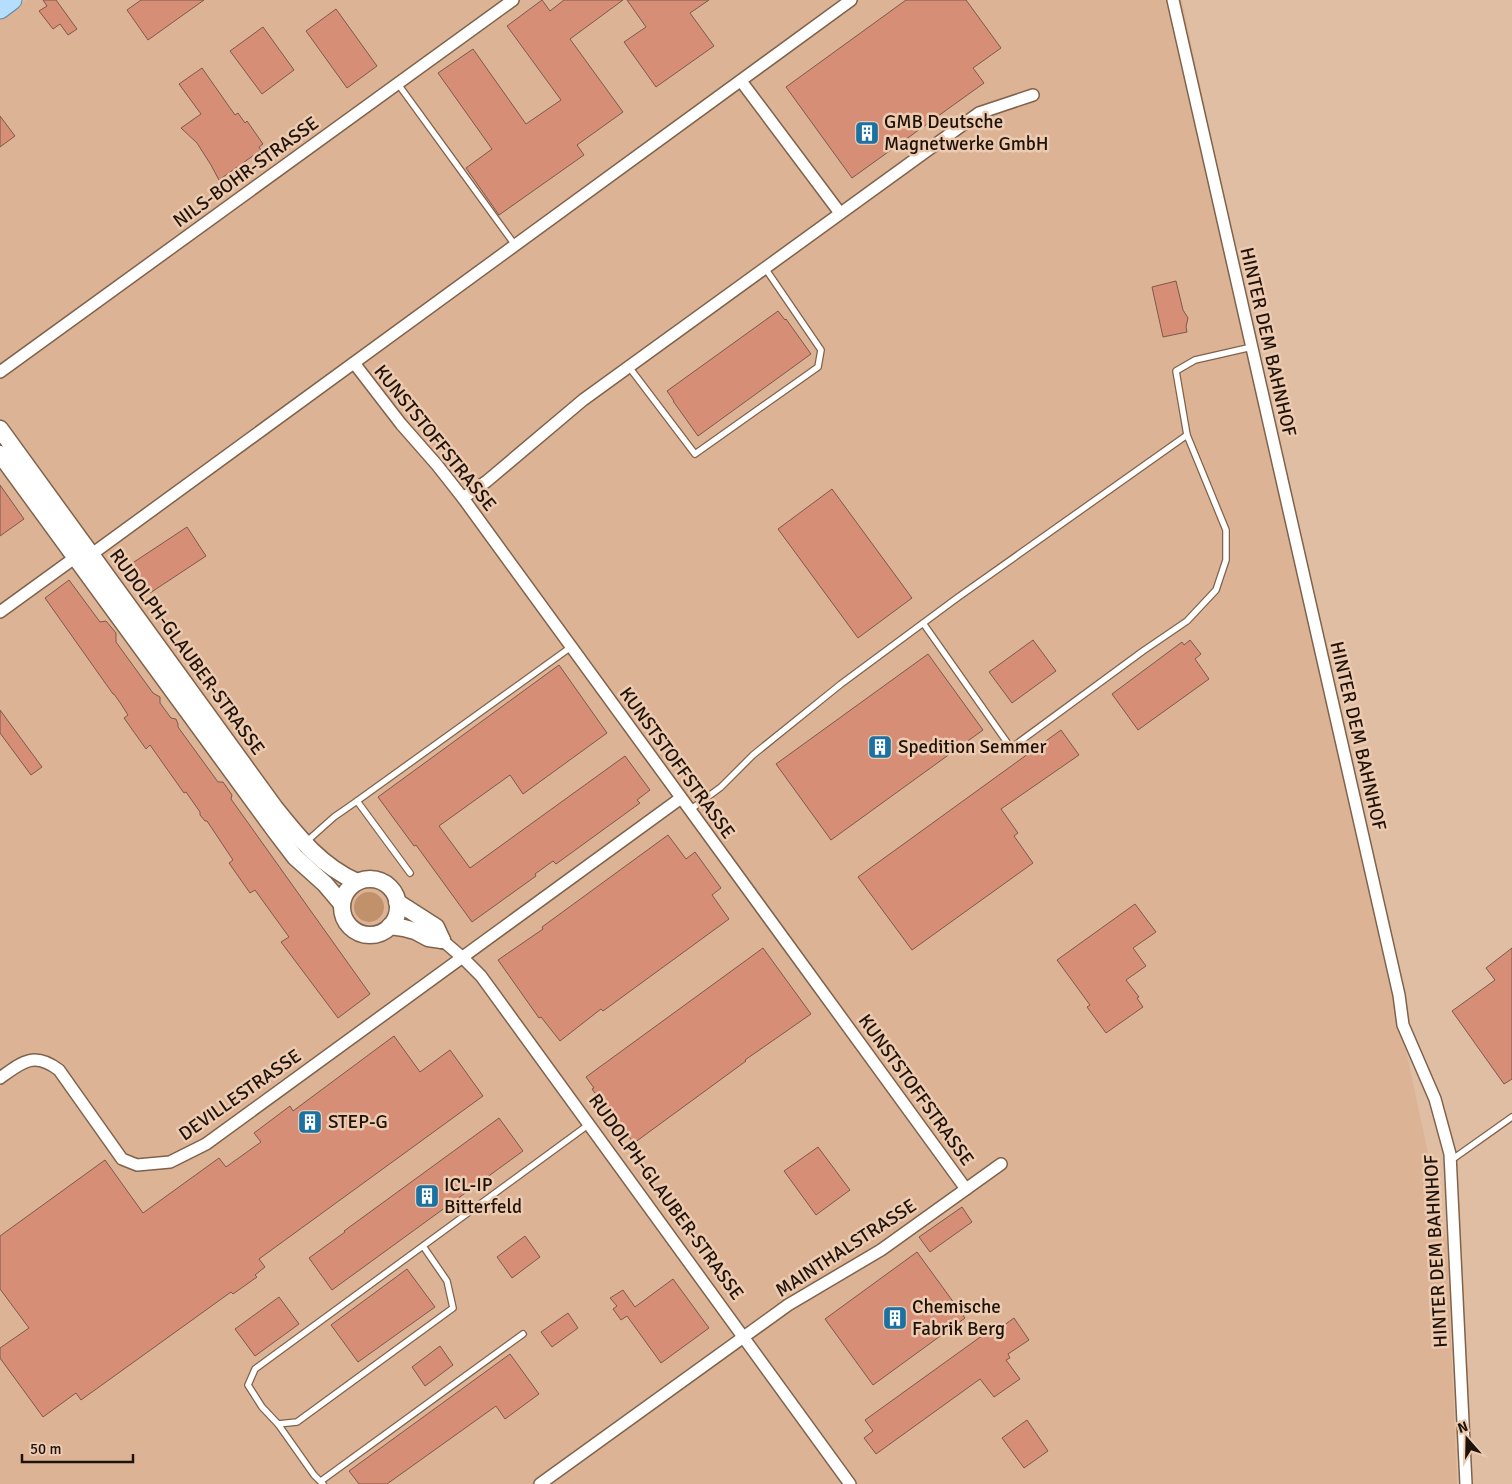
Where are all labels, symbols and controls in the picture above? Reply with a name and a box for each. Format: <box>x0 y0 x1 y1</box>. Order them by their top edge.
place label: GMB Deutsche Magnetwerke GmbH <box>884 110 1049 156</box>
street label: NILS-BOHR-STRASSE <box>168 111 324 233</box>
building icon: GMB Deutsche Magnetwerke GmbH <box>854 120 880 146</box>
street label: HINTER DEM BAHNHOF <box>1235 245 1301 439</box>
street label: KUNSTSTOFFSTRASSE <box>368 360 502 516</box>
street label: RUDOLPH-GLAUBER-STRASSE <box>104 544 270 760</box>
street label: HINTER DEM BAHNHOF <box>1325 639 1391 833</box>
street label: KUNSTSTOFFSTRASSE <box>614 682 740 844</box>
building icon: Spedition Semmer <box>867 734 893 760</box>
place label: Spedition Semmer <box>898 735 1046 759</box>
street label: KUNSTSTOFFSTRASSE <box>853 1009 979 1171</box>
street label: DEVILLESTRASSE <box>174 1044 306 1146</box>
street label: RUDOLPH-GLAUBER-STRASSE <box>583 1089 749 1305</box>
building icon: STEP-G <box>297 1109 323 1135</box>
place label: STEP-G <box>328 1110 388 1134</box>
street label: HINTER DEM BAHNHOF <box>1419 1154 1453 1348</box>
place label: ICL-IP Bitterfeld <box>444 1173 522 1219</box>
building icon: ICL-IP Bitterfeld <box>414 1183 440 1209</box>
street label: MAINTHALSTRASSE <box>771 1193 921 1303</box>
place label: Chemische Fabrik Berg <box>912 1295 1005 1341</box>
building icon: Chemische Fabrik Berg <box>882 1305 908 1331</box>
north arrow <box>1442 1414 1492 1464</box>
text: N <box>1455 1418 1470 1437</box>
scale bar <box>22 1432 134 1464</box>
text: 50 m <box>30 1440 61 1458</box>

